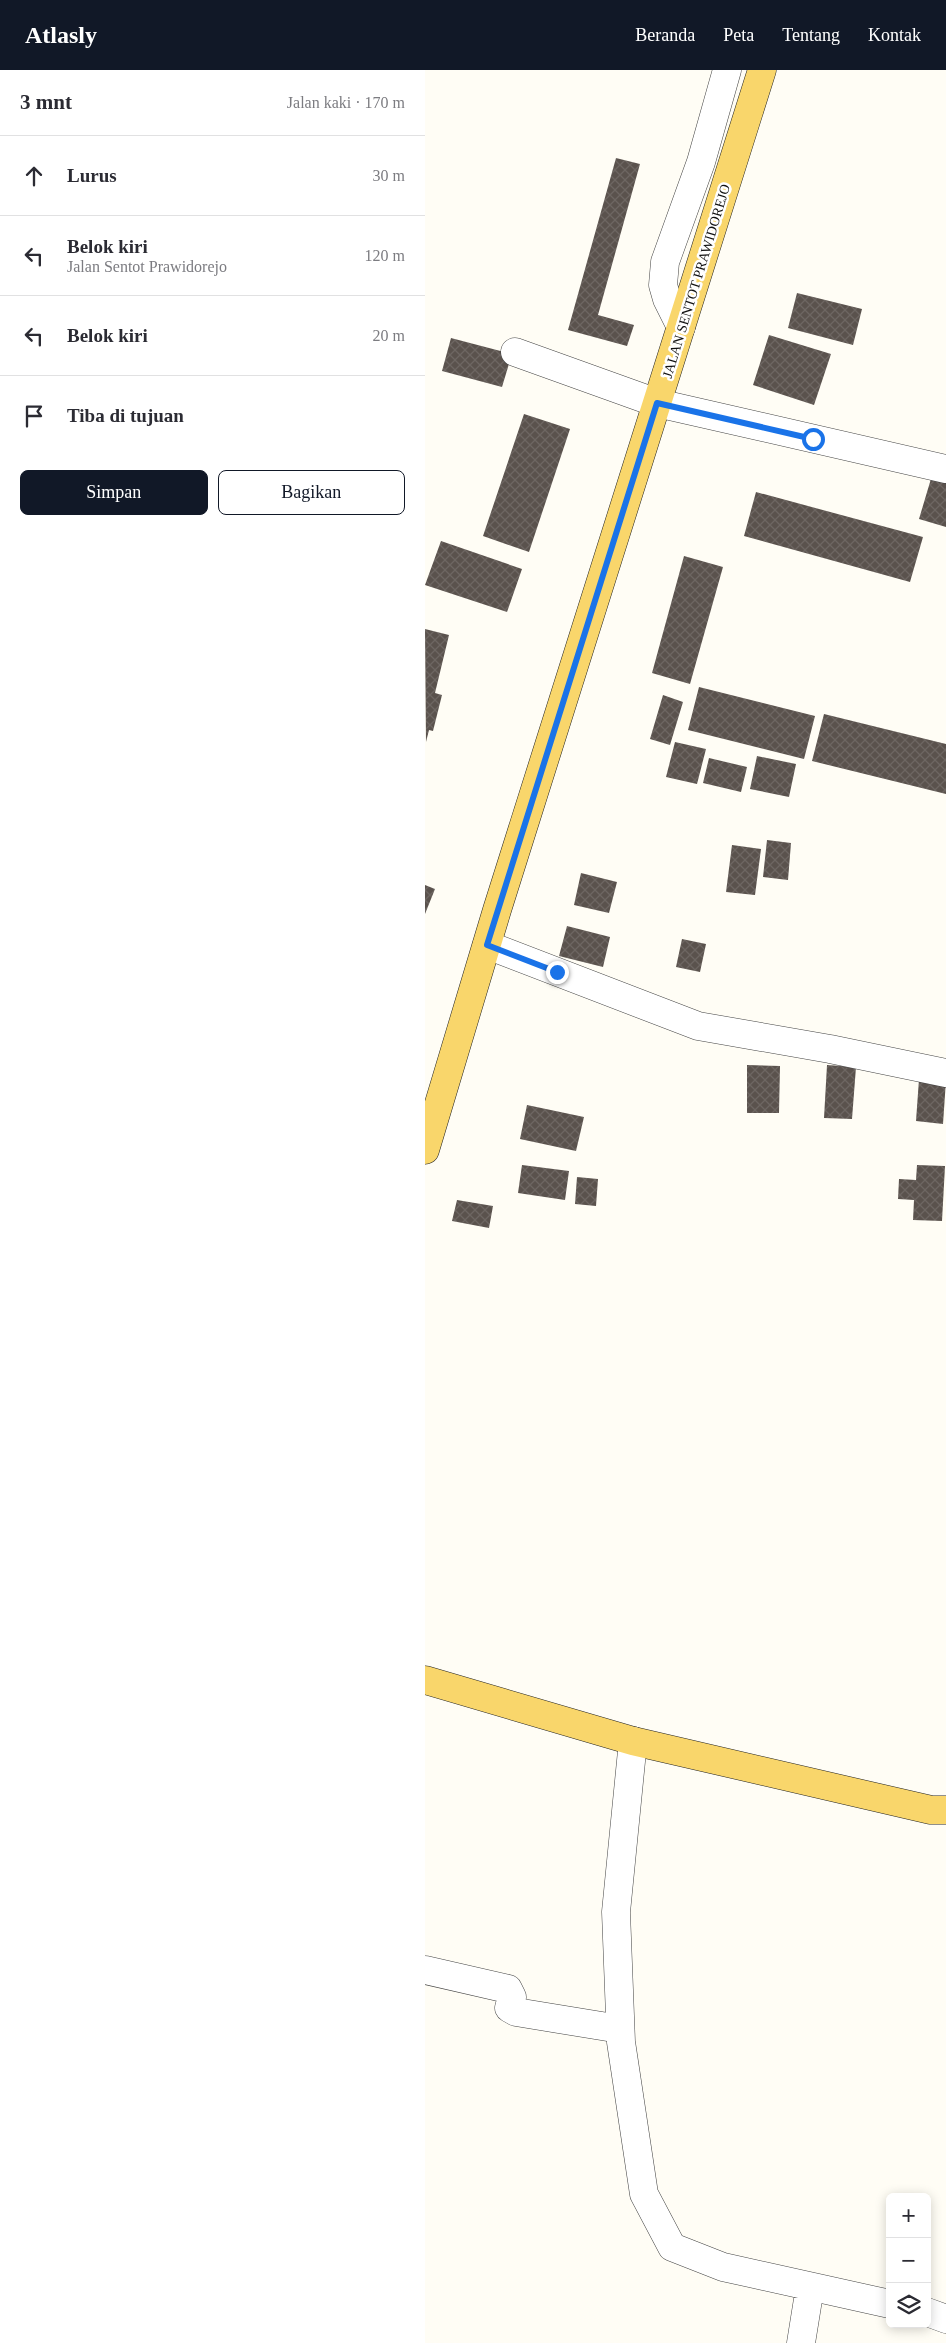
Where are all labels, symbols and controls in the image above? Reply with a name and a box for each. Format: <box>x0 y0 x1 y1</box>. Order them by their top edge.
text: Atlasly <box>25 22 97 48</box>
text: Beranda <box>635 25 695 45</box>
text: Peta <box>723 25 754 45</box>
text: Tentang <box>782 25 840 45</box>
text: Kontak <box>868 25 921 45</box>
text: 3 mnt <box>20 90 72 114</box>
text: Jalan kaki · 170 m <box>287 94 405 111</box>
icon: ahead <box>20 162 48 190</box>
text: Lurus <box>67 165 117 186</box>
text: 30 m <box>373 167 405 184</box>
street label: JALAN SENTOT PRAWIDOREJO <box>660 182 733 380</box>
text: Belok kiri <box>67 236 148 257</box>
icon: left <box>20 242 48 270</box>
text: 120 m <box>365 247 405 264</box>
text: Jalan Sentot Prawidorejo <box>67 258 227 275</box>
icon: left <box>20 322 48 350</box>
text: Belok kiri <box>67 325 148 346</box>
text: 20 m <box>373 327 405 344</box>
icon: arrive <box>20 402 48 430</box>
text: Tiba di tujuan <box>67 405 184 426</box>
route start <box>802 428 825 451</box>
button: Simpan <box>20 470 208 515</box>
button: Bagikan <box>218 470 405 515</box>
route end <box>546 961 569 984</box>
map controls <box>886 2193 931 2328</box>
button: + <box>886 2193 931 2238</box>
button: − <box>886 2238 931 2283</box>
button: layers <box>886 2283 931 2328</box>

